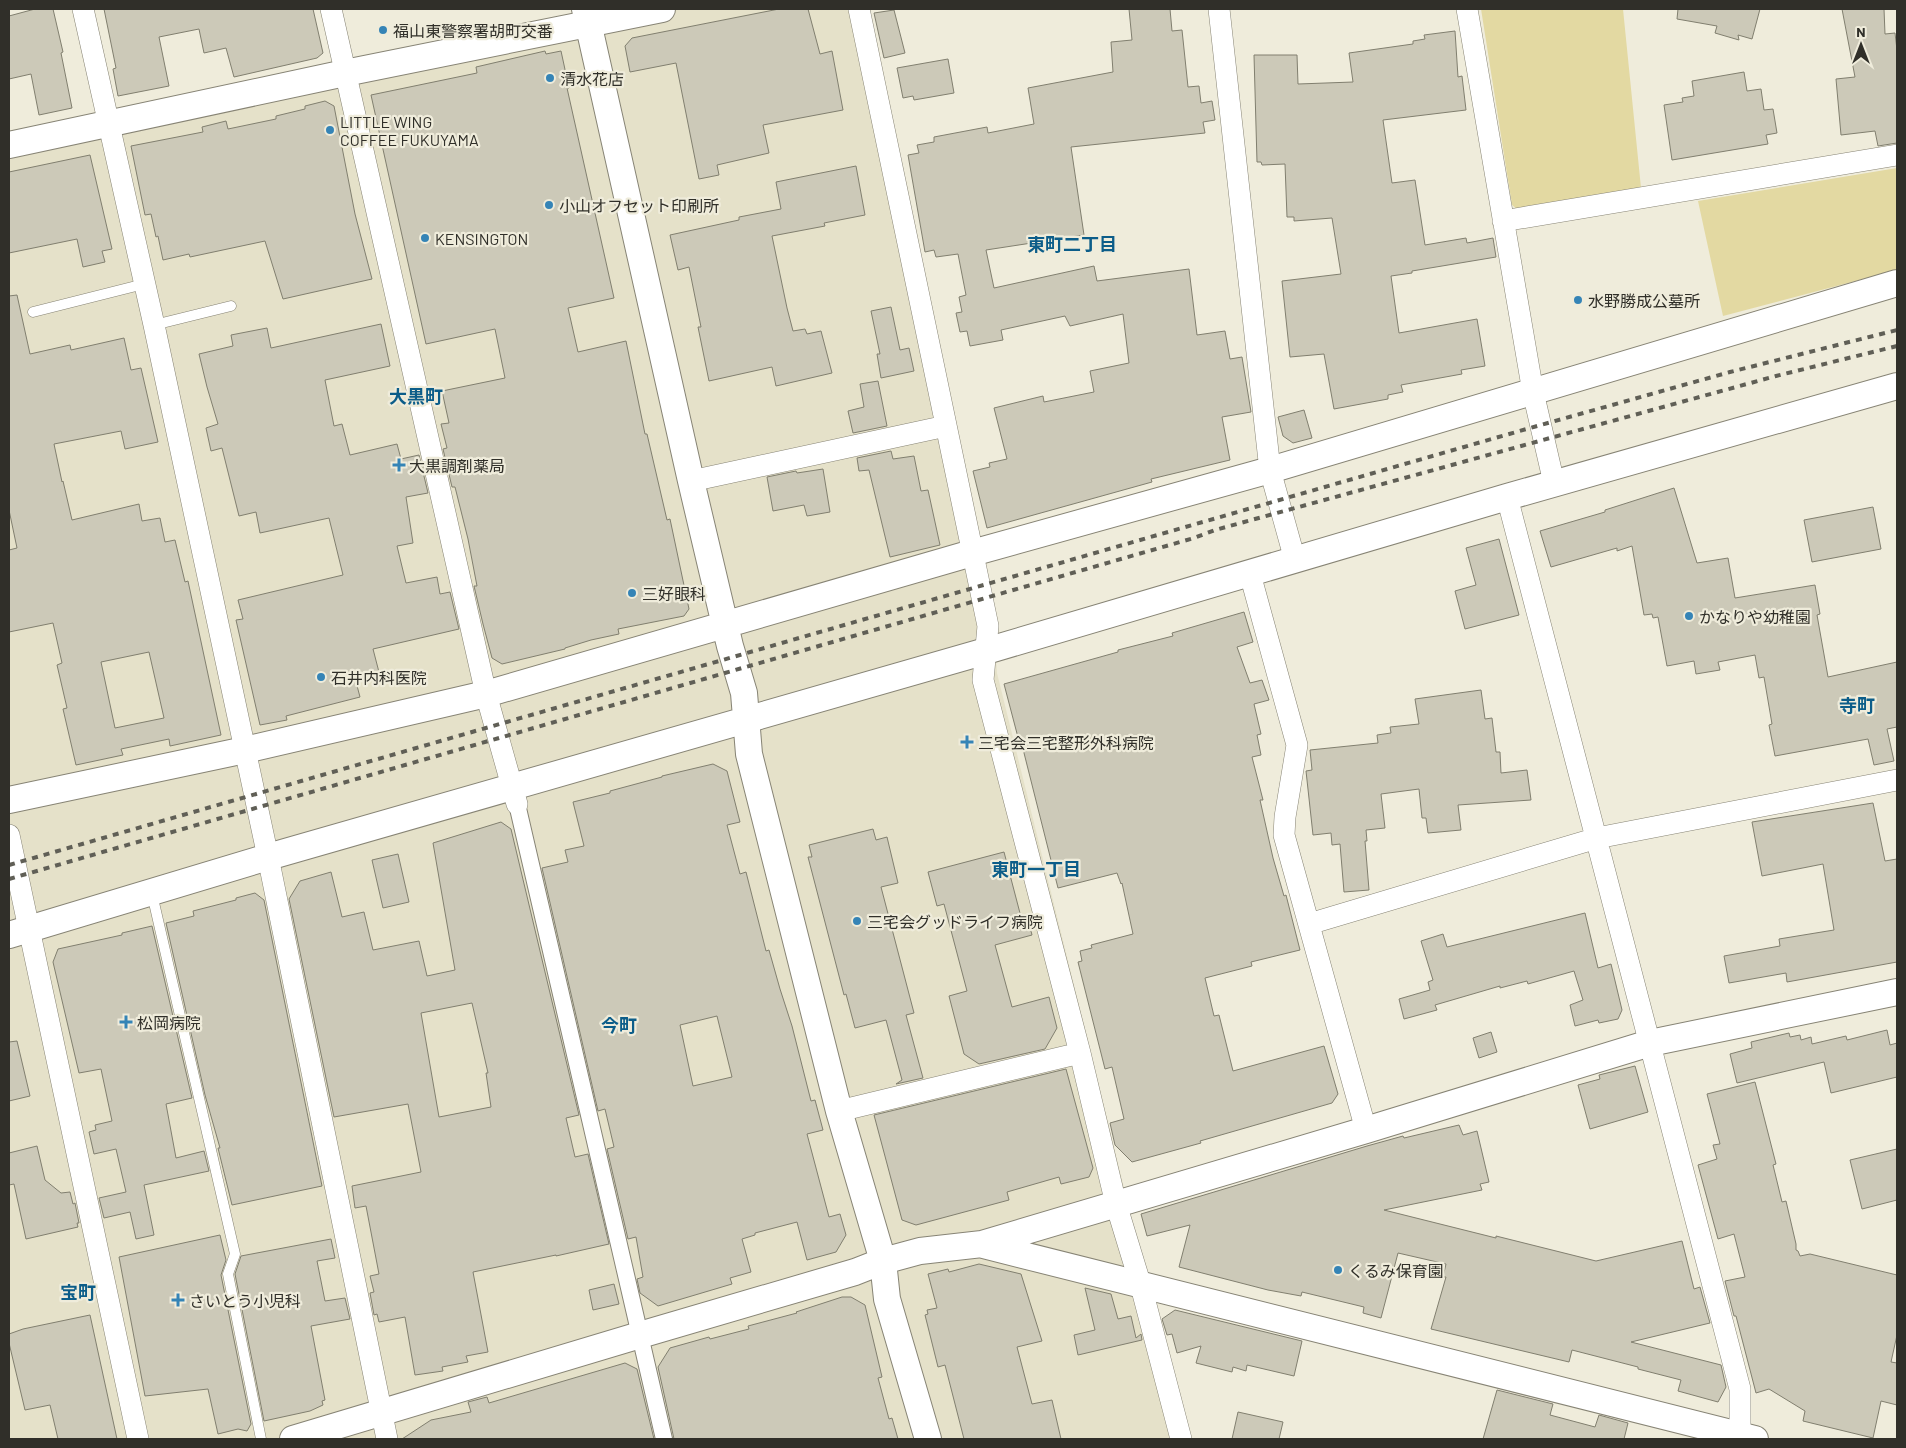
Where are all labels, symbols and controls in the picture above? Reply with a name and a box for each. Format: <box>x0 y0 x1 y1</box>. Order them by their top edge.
north arrow <box>1836 20 1886 70</box>
place label: 福山東警察署胡町交番 <box>393 21 553 40</box>
text: N <box>1856 23 1866 40</box>
marker: 福山東警察署胡町交番 <box>377 24 389 36</box>
place label: 清水花店 <box>560 69 624 88</box>
marker: 清水花店 <box>544 72 556 84</box>
place label: LITTLE WING COFFEE FUKUYAMA <box>340 112 479 149</box>
marker: LITTLE WING COFFEE FUKUYAMA <box>324 124 336 136</box>
place label: 小山オフセット印刷所 <box>559 196 719 215</box>
marker: 小山オフセット印刷所 <box>543 199 555 211</box>
place label: KENSINGTON <box>435 229 528 248</box>
marker: KENSINGTON <box>419 232 431 244</box>
district label: 東町二丁目 <box>1027 233 1117 255</box>
place label: 水野勝成公墓所 <box>1588 291 1700 310</box>
marker: 水野勝成公墓所 <box>1572 294 1584 306</box>
district label: 大黒町 <box>389 385 443 407</box>
place label: 大黒調剤薬局 <box>409 456 505 475</box>
marker: 大黒調剤薬局 <box>393 459 405 471</box>
place label: 三好眼科 <box>642 584 706 603</box>
marker: 三好眼科 <box>626 587 638 599</box>
place label: かなりや幼稚園 <box>1699 607 1811 626</box>
marker: かなりや幼稚園 <box>1683 610 1695 622</box>
place label: 石井内科医院 <box>331 668 427 687</box>
marker: 石井内科医院 <box>315 671 327 683</box>
district label: 寺町 <box>1839 694 1875 716</box>
place label: 三宅会三宅整形外科病院 <box>978 733 1154 752</box>
marker: 三宅会三宅整形外科病院 <box>960 735 974 749</box>
district label: 東町一丁目 <box>991 858 1081 880</box>
place label: 三宅会グッドライフ病院 <box>867 912 1043 931</box>
marker: 三宅会グッドライフ病院 <box>851 915 863 927</box>
place label: 松岡病院 <box>137 1013 201 1032</box>
district label: 今町 <box>601 1014 637 1036</box>
marker: 松岡病院 <box>119 1015 133 1029</box>
place label: くるみ保育園 <box>1348 1261 1444 1280</box>
marker: くるみ保育園 <box>1332 1264 1344 1276</box>
district label: 宝町 <box>60 1281 96 1303</box>
place label: さいとう小児科 <box>189 1291 301 1310</box>
marker: さいとう小児科 <box>171 1293 185 1307</box>

